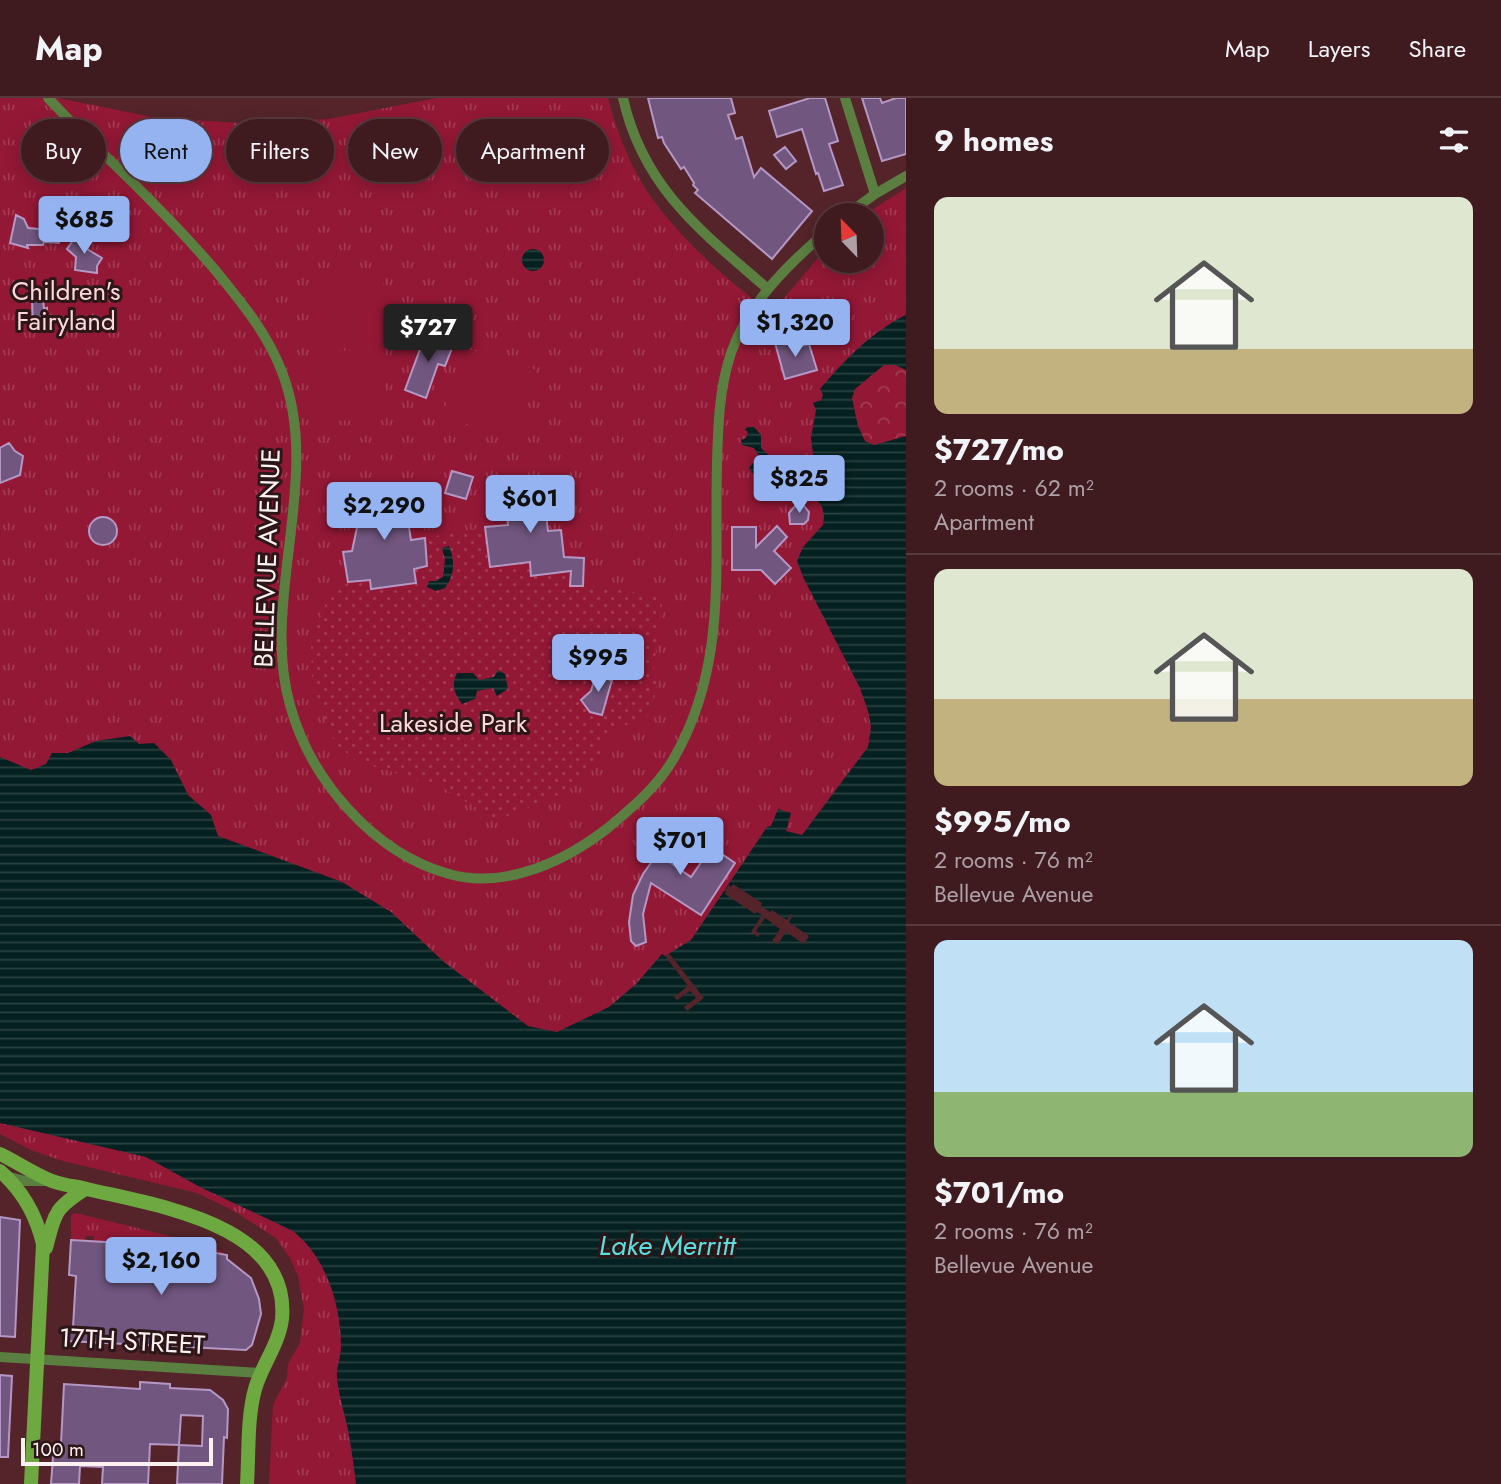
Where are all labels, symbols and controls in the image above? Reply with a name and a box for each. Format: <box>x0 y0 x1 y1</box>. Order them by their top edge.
text: Map <box>35 25 103 72</box>
text: Map <box>1225 31 1270 66</box>
text: Layers <box>1308 31 1370 66</box>
text: Share <box>1408 31 1466 66</box>
chip: Buy <box>21 119 106 182</box>
chip: Rent <box>120 119 212 182</box>
chip: Filters <box>226 119 334 182</box>
chip: New <box>348 119 442 182</box>
chip: Apartment <box>456 119 609 182</box>
text: 9 homes <box>934 119 1053 162</box>
icon: filters <box>1435 121 1473 159</box>
pin: $685 <box>43 197 125 256</box>
text: $685 <box>55 202 113 236</box>
north arrow <box>814 203 884 273</box>
map controls <box>814 203 884 273</box>
icon: home <box>1141 242 1267 368</box>
park label: Children's Fairyland <box>11 272 121 340</box>
pin: $1,320 <box>738 300 852 359</box>
pin: $727 <box>387 304 469 364</box>
text: $1,320 <box>756 305 834 339</box>
text: $727 <box>399 310 457 344</box>
text: $727/mo <box>934 428 1064 471</box>
street label: BELLEVUE AVENUE <box>244 448 290 668</box>
pin: $825 <box>758 456 840 515</box>
text: $825 <box>770 461 828 495</box>
text: 2 rooms · 62 m² <box>934 471 1094 505</box>
pin: $601 <box>489 476 571 535</box>
text: $601 <box>502 481 558 515</box>
pin: $2,290 <box>327 482 441 542</box>
text: $2,290 <box>343 488 425 522</box>
text: Apartment <box>934 505 1034 539</box>
icon: home <box>1141 614 1267 740</box>
pin: $995 <box>557 634 639 694</box>
text: $995 <box>568 640 628 674</box>
park label: Lakeside Park <box>379 704 528 742</box>
text: $995/mo <box>934 800 1071 843</box>
pin: $701 <box>639 818 721 877</box>
text: $701 <box>652 823 708 857</box>
text: 2 rooms · 76 m² <box>934 843 1093 877</box>
text: Bellevue Avenue <box>934 877 1093 911</box>
icon: home <box>1141 985 1267 1111</box>
text: $701/mo <box>934 1171 1064 1214</box>
text: 2 rooms · 76 m² <box>934 1214 1093 1248</box>
water label: Lake Merritt <box>599 1225 737 1266</box>
pin: $2,160 <box>104 1238 218 1297</box>
text: $2,160 <box>121 1243 201 1277</box>
text: Bellevue Avenue <box>934 1248 1093 1282</box>
street label: 17TH STREET <box>58 1318 206 1364</box>
scale bar <box>21 1435 214 1467</box>
text: 100 m <box>32 1436 84 1463</box>

